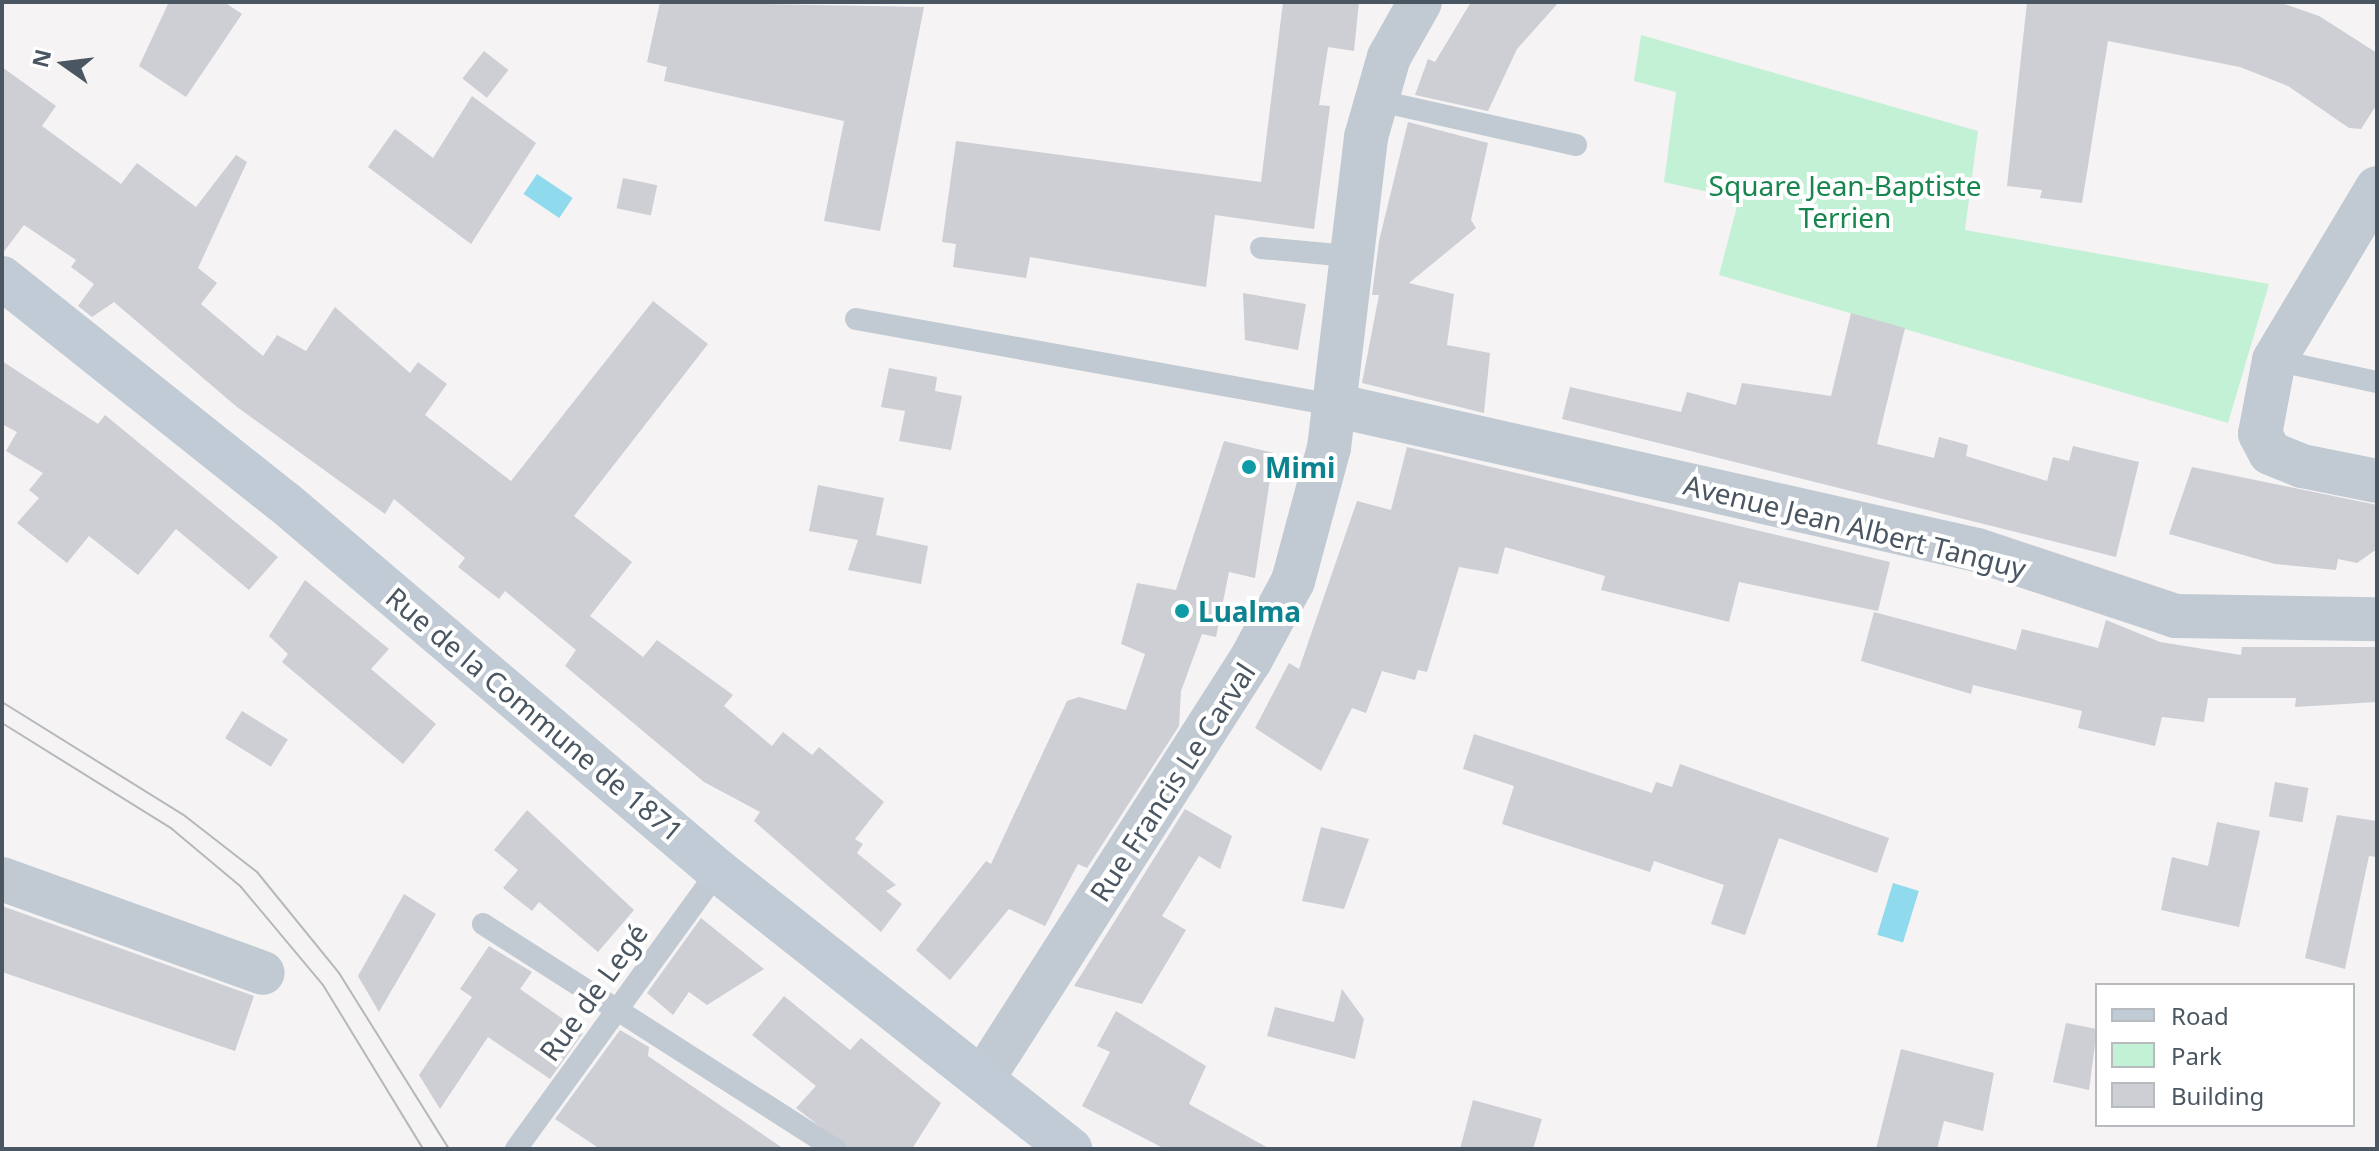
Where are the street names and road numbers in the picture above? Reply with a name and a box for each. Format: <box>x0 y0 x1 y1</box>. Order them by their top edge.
street label: Avenue Jean Albert Tanguy <box>1680 467 2030 585</box>
street label: Rue de la Commune de 1871 <box>380 580 690 848</box>
street label: Rue Francis Le Carval <box>1082 656 1262 908</box>
street label: Rue de Legé <box>532 917 654 1067</box>

